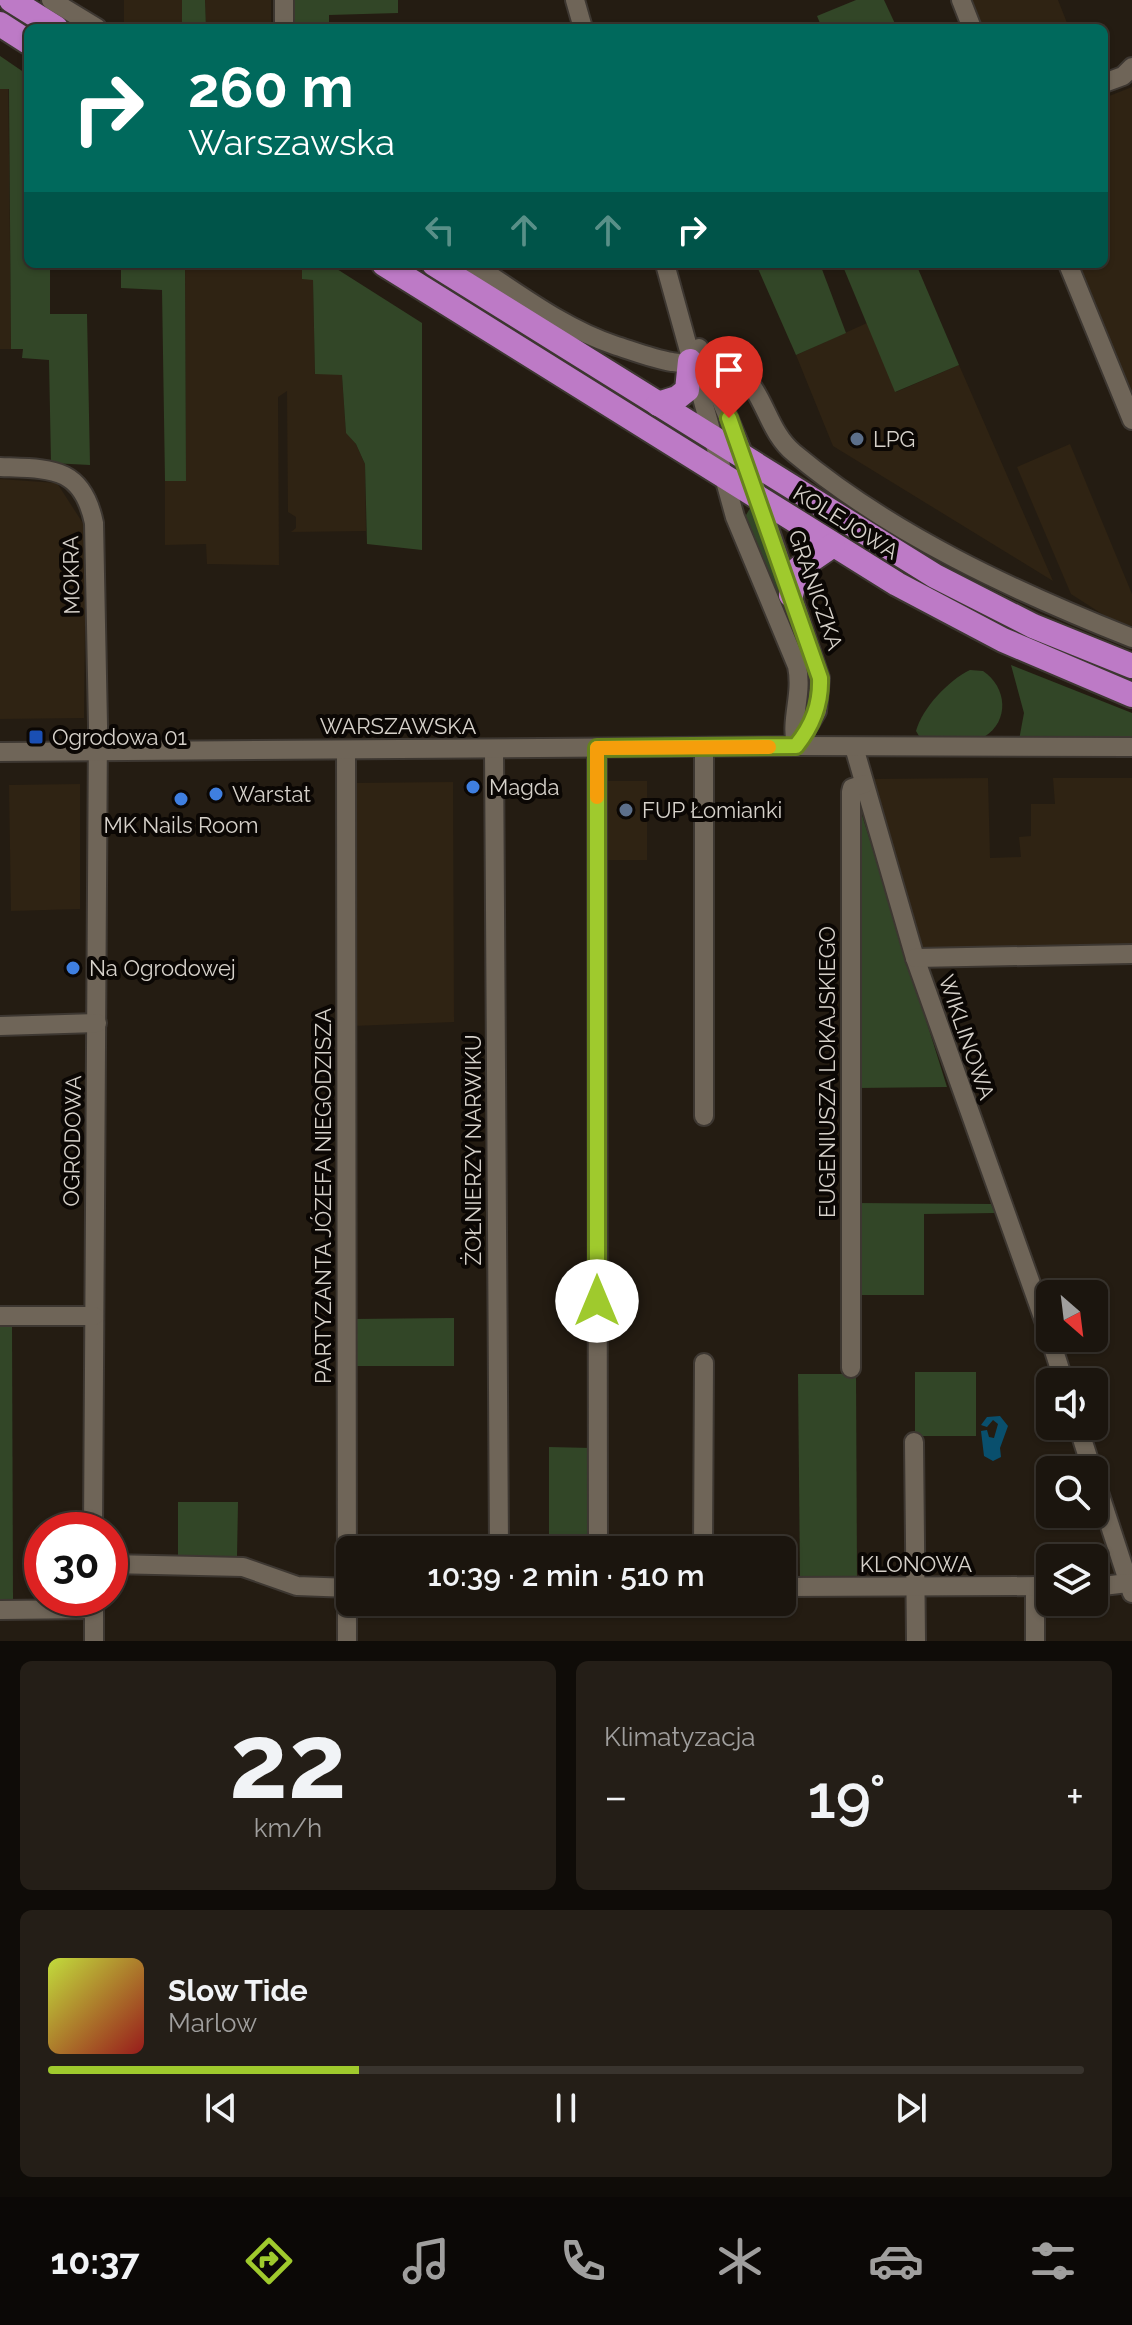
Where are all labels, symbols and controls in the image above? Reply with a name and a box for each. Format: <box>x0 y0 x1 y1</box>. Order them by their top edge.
text: 260 m <box>188 54 354 120</box>
icon: right <box>56 56 160 160</box>
text: Warszawska <box>188 121 395 163</box>
icon: left <box>418 208 462 252</box>
icon: ahead <box>502 208 546 252</box>
icon: ahead <box>586 208 630 252</box>
icon: right <box>670 208 714 252</box>
pin <box>695 336 763 418</box>
icon: arrive <box>707 348 751 392</box>
place label: LPG <box>873 426 915 452</box>
marker: LPG <box>848 430 866 448</box>
street label: KOLEJOWA <box>789 479 904 565</box>
street label: GRANICZKA <box>783 527 849 654</box>
street label: MOKRA <box>57 535 85 615</box>
street label: WARSZAWSKA <box>320 713 476 739</box>
place label: Ogrodowa 01 <box>52 724 187 750</box>
marker: Ogrodowa 01 <box>27 728 45 746</box>
place label: Magda <box>489 774 559 800</box>
marker: Magda <box>464 778 482 796</box>
place label: Warstat <box>232 781 311 807</box>
marker: Warstat <box>207 785 225 803</box>
marker: MK Nails Room <box>172 790 190 808</box>
place label: FUP Łomianki <box>642 797 782 823</box>
marker: FUP Łomianki <box>617 801 635 819</box>
place label: MK Nails Room <box>103 812 259 838</box>
street label: EUGENIUSZA LOKAJSKIEGO <box>814 926 840 1218</box>
place label: Na Ogrodowej <box>89 955 236 981</box>
marker: Na Ogrodowej <box>64 959 82 977</box>
street label: WIKLINOWA <box>933 971 1001 1103</box>
street label: PARTYZANTA JÓZEFA NIEGODZISZA <box>310 1008 336 1384</box>
street label: ŻOŁNIERZY NARWIKU <box>460 1034 486 1266</box>
street label: OGRODOWA <box>58 1075 86 1207</box>
position arrow <box>555 1259 639 1343</box>
north arrow <box>1036 1280 1108 1352</box>
map controls <box>1036 1280 1108 1616</box>
button: sound <box>1036 1368 1108 1440</box>
button: search <box>1036 1456 1108 1528</box>
speed limit sign: 30 <box>24 1512 128 1616</box>
button: layers <box>1036 1544 1108 1616</box>
street label: KLONOWA <box>860 1551 972 1577</box>
text: 10:39 · 2 min · 510 m <box>428 1558 704 1593</box>
text: 22 <box>229 1700 347 1822</box>
text: Klimatyzacja <box>604 1722 755 1752</box>
text: 19° <box>807 1762 886 1832</box>
text: − <box>604 1771 628 1822</box>
text: + <box>1066 1771 1084 1822</box>
text: km/h <box>254 1813 322 1843</box>
text: Slow Tide <box>168 1973 308 2008</box>
text: Marlow <box>168 2008 257 2038</box>
icon: previous <box>199 2086 243 2130</box>
icon: pause <box>544 2086 588 2130</box>
icon: next <box>889 2086 933 2130</box>
icon: directions <box>241 2233 297 2289</box>
icon: music <box>398 2233 454 2289</box>
icon: phone <box>555 2233 611 2289</box>
icon: climate <box>712 2233 768 2289</box>
icon: car <box>868 2233 924 2289</box>
icon: filters <box>1025 2233 1081 2289</box>
text: 10:37 <box>50 2240 140 2282</box>

